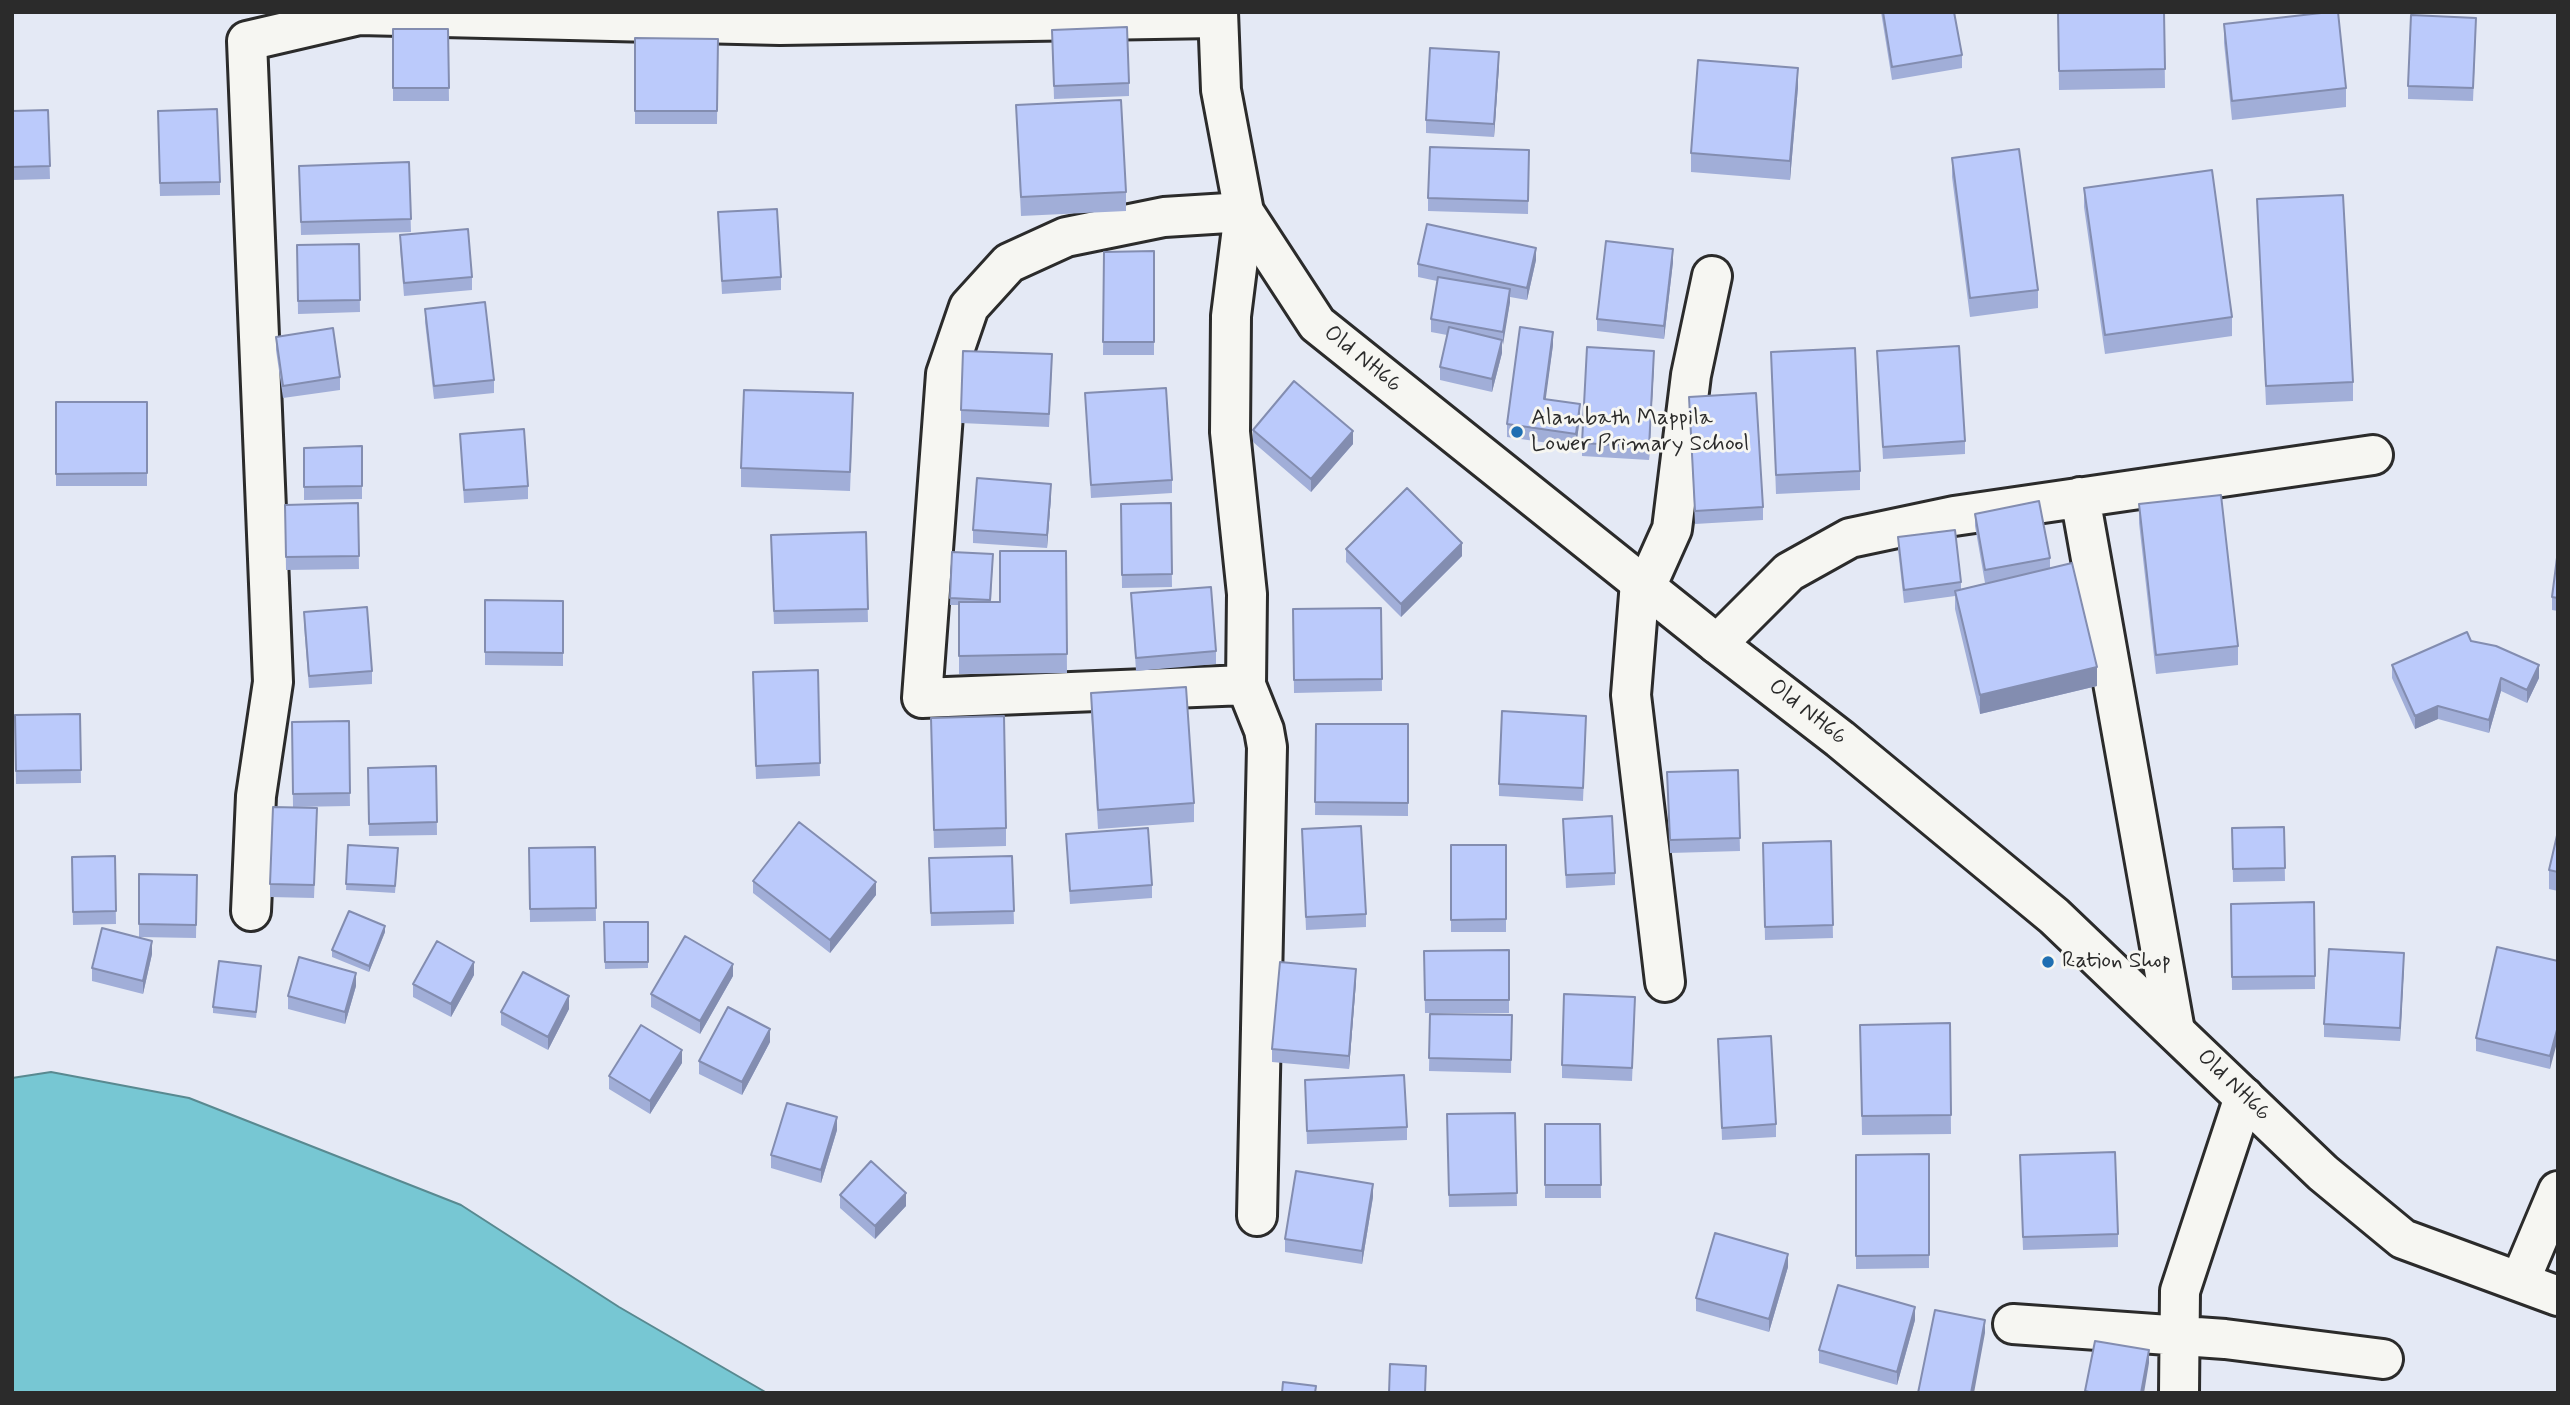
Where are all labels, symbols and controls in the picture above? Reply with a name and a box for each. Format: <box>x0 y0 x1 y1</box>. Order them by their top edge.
street label: Old NH66 <box>1317 320 1407 400</box>
place label: Alambath Mappila Lower Primary School <box>1531 405 1749 459</box>
marker: Alambath Mappila Lower Primary School <box>1509 424 1525 440</box>
street label: Old NH66 <box>1762 674 1852 752</box>
place label: Ration Shop <box>2062 948 2171 976</box>
marker: Ration Shop <box>2040 954 2056 970</box>
street label: Old NH66 <box>2190 1044 2276 1128</box>

